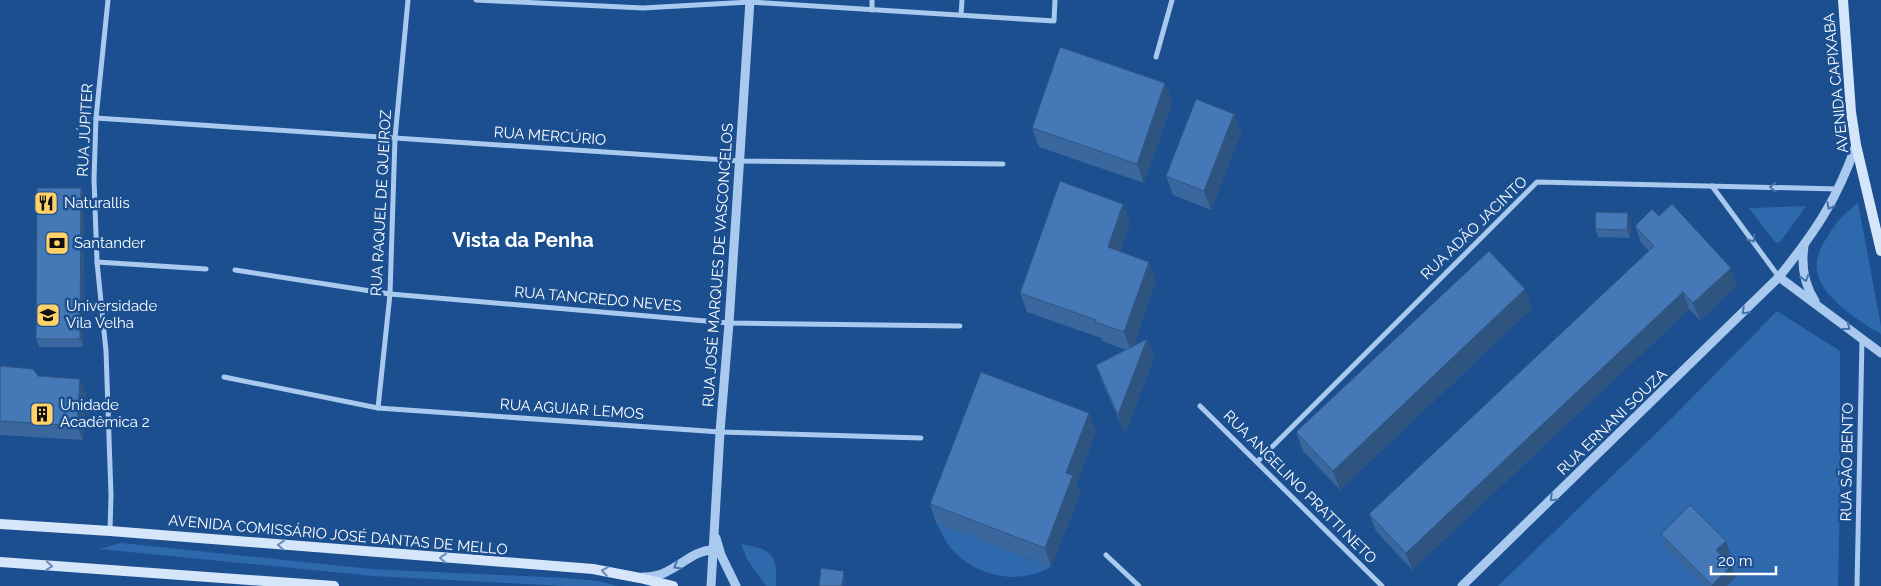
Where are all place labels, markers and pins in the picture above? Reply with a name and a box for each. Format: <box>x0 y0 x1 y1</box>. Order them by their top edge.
restaurant icon: Naturallis <box>33 190 59 216</box>
place label: Naturallis <box>64 194 130 212</box>
bank icon: Santander <box>44 230 70 256</box>
place label: Santander <box>74 234 146 252</box>
place label: Universidade Vila Velha <box>66 297 157 332</box>
school or university icon: Universidade Vila Velha <box>35 302 61 328</box>
place label: Unidade Acadêmica 2 <box>60 396 150 431</box>
building icon: Unidade Acadêmica 2 <box>29 401 55 427</box>

